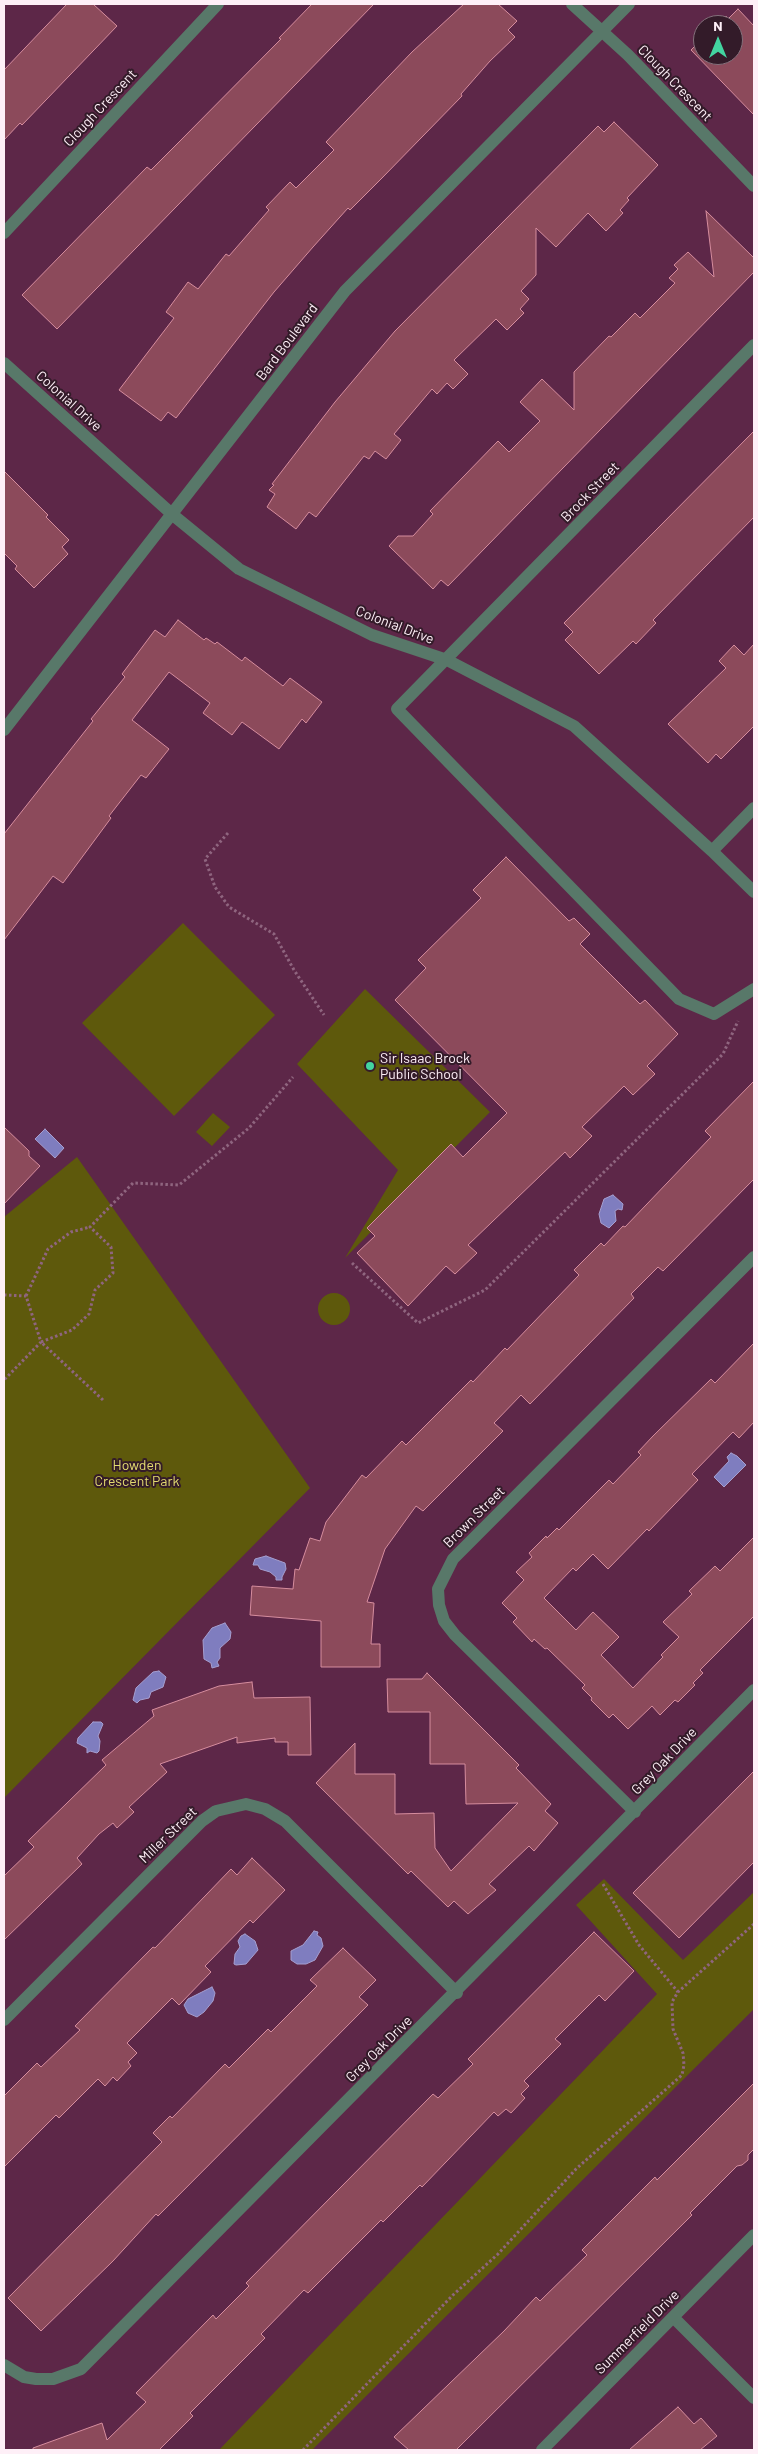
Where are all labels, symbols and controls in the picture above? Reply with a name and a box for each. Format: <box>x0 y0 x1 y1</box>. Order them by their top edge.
north arrow <box>693 15 743 65</box>
text: N <box>713 17 723 34</box>
street label: Clough Crescent <box>634 41 716 125</box>
street label: Clough Crescent <box>60 66 140 150</box>
street label: Bard Boulevard <box>253 300 321 384</box>
street label: Colonial Drive <box>33 367 105 435</box>
street label: Brock Street <box>557 459 623 525</box>
street label: Colonial Drive <box>354 602 436 648</box>
place label: Sir Isaac Brock Public School <box>380 1050 470 1082</box>
marker: Sir Isaac Brock Public School <box>364 1060 376 1072</box>
park label: Howden Crescent Park <box>94 1457 180 1490</box>
street label: Brown Street <box>440 1483 508 1551</box>
street label: Grey Oak Drive <box>628 1724 700 1798</box>
street label: Miller Street <box>136 1803 200 1867</box>
street label: Grey Oak Drive <box>342 2012 416 2086</box>
street label: Summerfield Drive <box>591 2286 683 2378</box>

